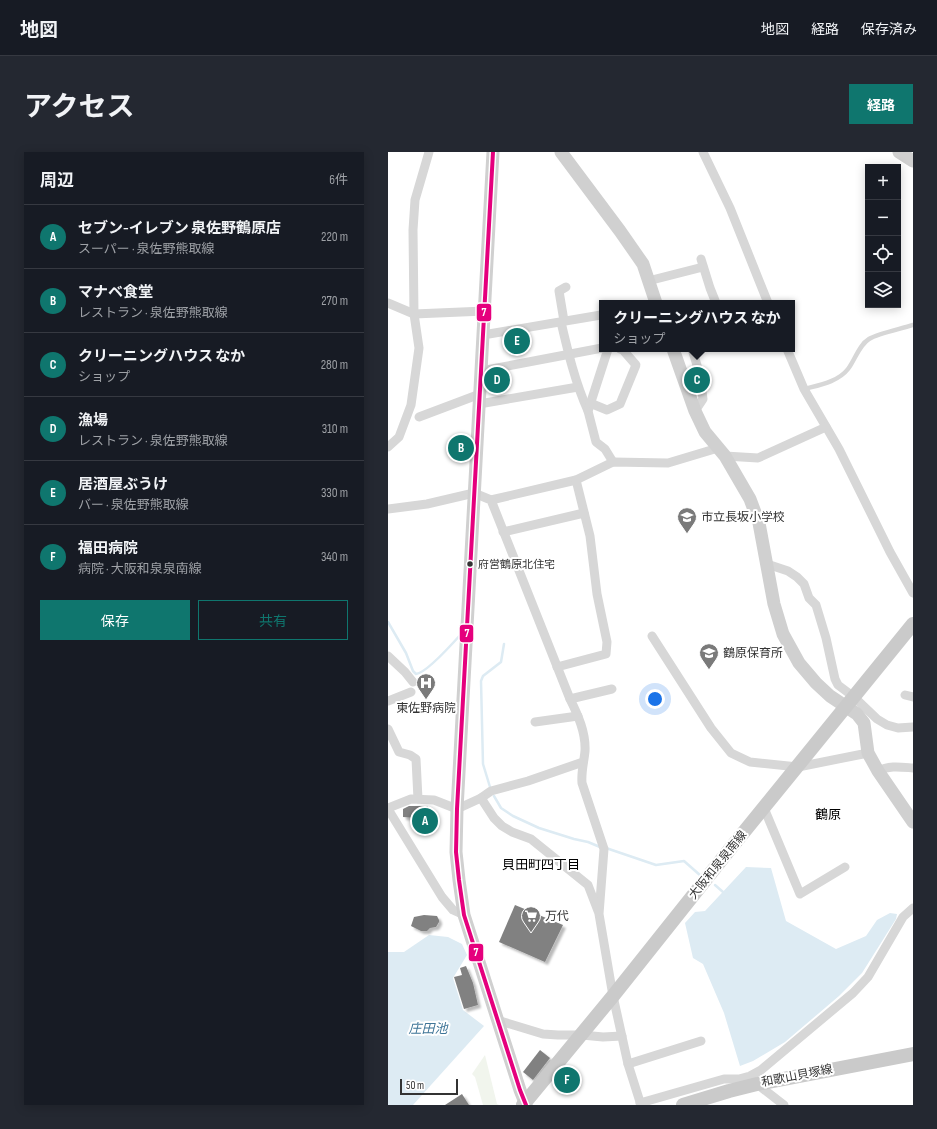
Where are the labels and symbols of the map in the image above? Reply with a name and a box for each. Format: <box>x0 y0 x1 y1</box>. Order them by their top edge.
line badge: 7 <box>476 303 492 322</box>
text: 7 <box>482 306 487 319</box>
pin: E <box>504 326 530 356</box>
pin: D <box>484 365 510 395</box>
pin: C <box>684 365 710 395</box>
pin: B <box>448 433 474 463</box>
school or university icon: 市立長坂小学校 <box>676 506 698 534</box>
place label: 市立長坂小学校 <box>701 510 785 525</box>
place label: 府営鶴原北住宅 <box>478 558 555 571</box>
marker: 府営鶴原北住宅 <box>465 559 475 569</box>
line badge: 7 <box>459 624 474 643</box>
text: 7 <box>465 627 470 640</box>
school or university icon: 鶴原保育所 <box>698 642 720 670</box>
place label: 鶴原保育所 <box>723 646 783 661</box>
hospital icon: 東佐野病院 <box>415 672 437 700</box>
your location <box>645 689 665 709</box>
place label: 東佐野病院 <box>396 701 456 716</box>
pin: A <box>412 806 438 836</box>
district label: 鶴原 <box>815 807 841 823</box>
street label: 大阪和泉泉南線 <box>686 828 750 902</box>
district label: 貝田町四丁目 <box>502 857 580 873</box>
supermarket icon: 万代 <box>520 905 542 933</box>
place label: 万代 <box>545 909 569 924</box>
line badge: 7 <box>468 943 484 962</box>
text: 7 <box>474 946 479 959</box>
water label: 庄田池 <box>408 1021 449 1037</box>
street label: 和歌山貝塚線 <box>760 1062 834 1090</box>
pin: F <box>554 1065 580 1095</box>
scale bar <box>400 1077 458 1096</box>

